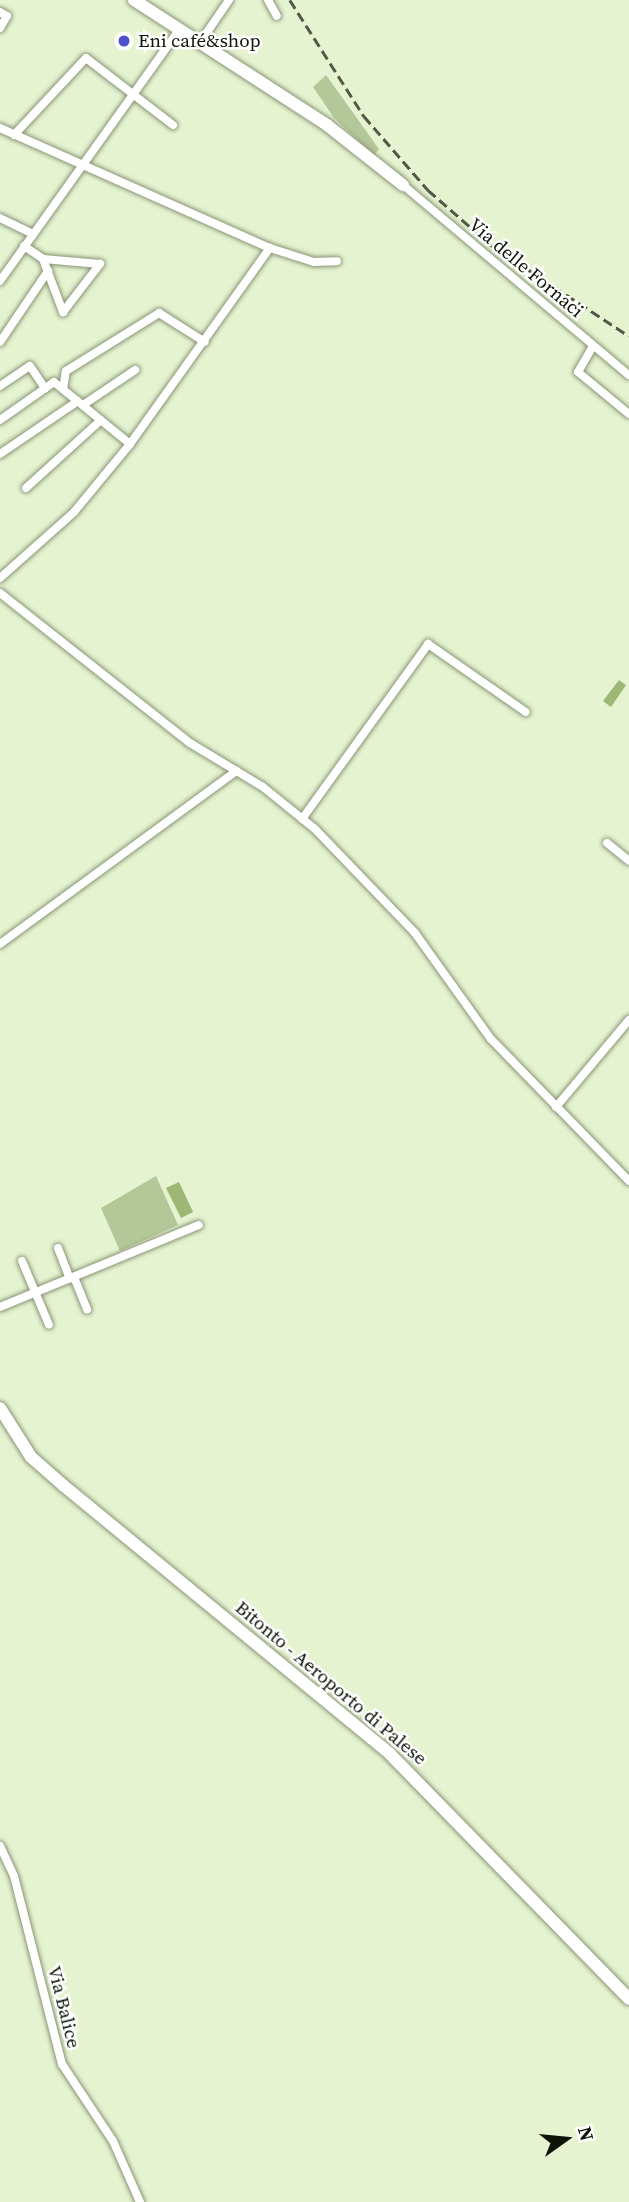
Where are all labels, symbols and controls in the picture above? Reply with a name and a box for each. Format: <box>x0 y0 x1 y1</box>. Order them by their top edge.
place label: Eni café&shop <box>138 30 261 52</box>
marker: Eni café&shop <box>116 33 132 49</box>
street label: Via delle Fornaci <box>464 213 588 323</box>
street label: Bitonto - Aeroporto di Palese <box>231 1596 431 1770</box>
street label: Via Balice <box>43 1964 85 2050</box>
north arrow <box>531 2104 601 2174</box>
text: N <box>572 2124 601 2144</box>

